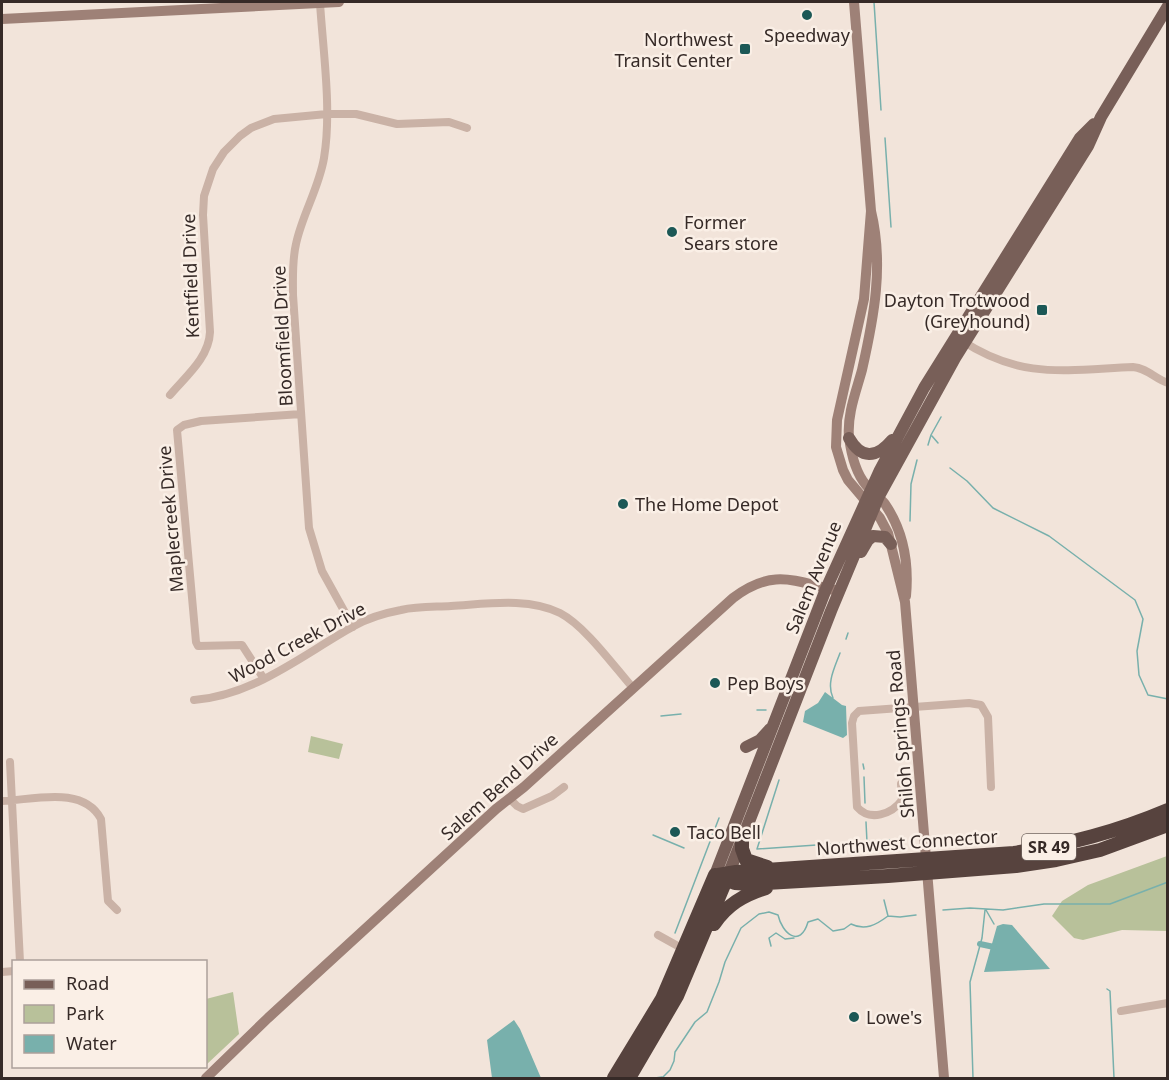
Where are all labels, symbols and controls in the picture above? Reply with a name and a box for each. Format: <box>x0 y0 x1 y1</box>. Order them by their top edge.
marker: Speedway <box>800 8 814 22</box>
place label: Speedway <box>764 23 851 47</box>
place label: Northwest Transit Center <box>614 27 734 72</box>
marker: Northwest Transit Center <box>738 42 752 56</box>
place label: Former Sears store <box>684 210 778 255</box>
street label: Kentfield Drive <box>176 213 204 339</box>
marker: Former Sears store <box>665 225 679 239</box>
street label: Bloomfield Drive <box>266 265 298 407</box>
place label: Dayton Trotwood (Greyhound) <box>884 288 1030 333</box>
marker: Dayton Trotwood (Greyhound) <box>1035 303 1049 317</box>
street label: Maplecreek Drive <box>152 445 188 593</box>
place label: The Home Depot <box>635 492 779 516</box>
marker: The Home Depot <box>616 497 630 511</box>
street label: Salem Avenue <box>779 517 847 637</box>
street label: Wood Creek Drive <box>224 596 370 688</box>
street label: Shiloh Springs Road <box>881 649 919 819</box>
place label: Pep Boys <box>727 671 804 695</box>
marker: Pep Boys <box>708 676 722 690</box>
street label: Salem Bend Drive <box>435 727 563 845</box>
place label: Taco Bell <box>687 820 761 844</box>
street label: Northwest Connector <box>815 824 999 860</box>
marker: Taco Bell <box>668 825 682 839</box>
road number: SR 49 <box>1022 834 1076 860</box>
legend <box>12 960 207 1068</box>
text: Road <box>66 971 109 995</box>
text: Park <box>66 1001 104 1025</box>
place label: Lowe's <box>866 1005 922 1029</box>
marker: Lowe's <box>847 1010 861 1024</box>
text: Water <box>66 1031 117 1055</box>

